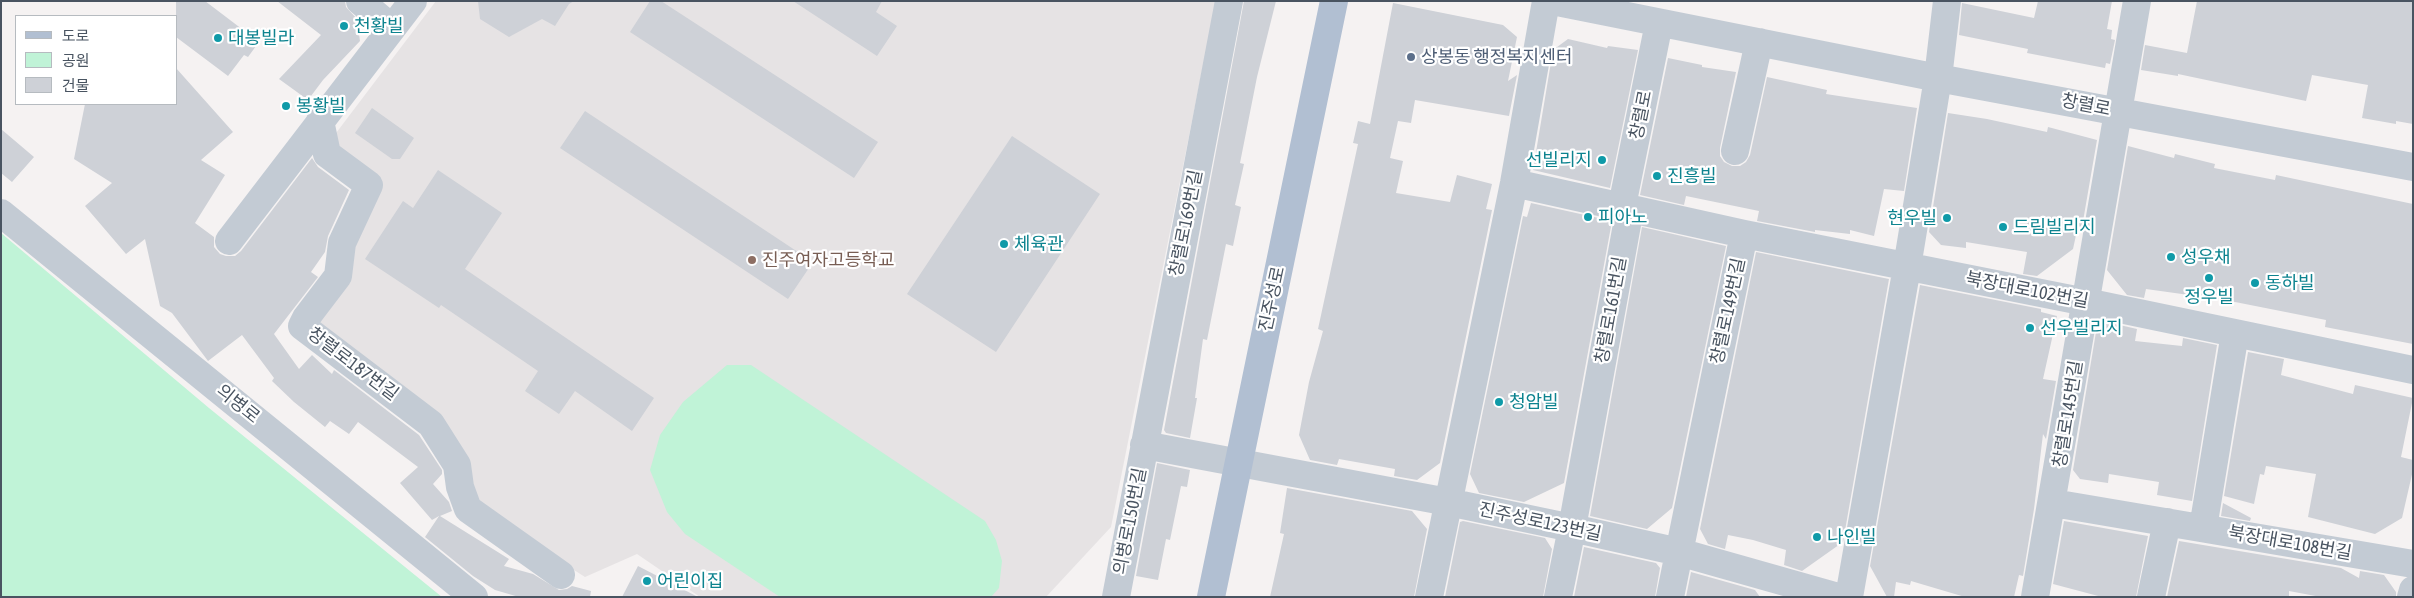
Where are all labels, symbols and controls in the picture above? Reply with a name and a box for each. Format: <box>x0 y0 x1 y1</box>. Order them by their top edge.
legend <box>15 15 178 105</box>
place label: 천황빌 <box>354 15 404 37</box>
marker: 천황빌 <box>338 20 350 32</box>
text: 도로 <box>62 27 90 44</box>
place label: 대봉빌라 <box>228 27 294 49</box>
marker: 대봉빌라 <box>212 32 224 44</box>
place label: 상봉동 행정복지센터 <box>1421 46 1573 68</box>
marker: 상봉동 행정복지센터 <box>1405 51 1417 63</box>
text: 공원 <box>62 52 90 69</box>
text: 건물 <box>62 77 90 94</box>
street label: 창렬로 <box>1626 89 1656 141</box>
street label: 창렬로 <box>2060 90 2112 120</box>
place label: 봉황빌 <box>296 95 346 117</box>
marker: 봉황빌 <box>280 100 292 112</box>
place label: 선빌리지 <box>1526 149 1592 171</box>
marker: 선빌리지 <box>1596 154 1608 166</box>
place label: 진흥빌 <box>1667 165 1717 187</box>
street label: 창렬로169번길 <box>1165 168 1207 278</box>
marker: 진흥빌 <box>1651 170 1663 182</box>
place label: 피아노 <box>1598 206 1648 228</box>
place label: 현우빌 <box>1887 207 1937 229</box>
marker: 피아노 <box>1582 211 1594 223</box>
marker: 현우빌 <box>1941 212 1953 224</box>
place label: 드림빌리지 <box>2013 216 2096 238</box>
marker: 드림빌리지 <box>1997 221 2009 233</box>
place label: 체육관 <box>1014 233 1064 255</box>
marker: 체육관 <box>998 238 1010 250</box>
place label: 성우채 <box>2181 246 2231 268</box>
place label: 진주여자고등학교 <box>762 249 894 271</box>
marker: 성우채 <box>2165 251 2177 263</box>
marker: 진주여자고등학교 <box>746 254 758 266</box>
street label: 창렬로161번길 <box>1591 255 1631 365</box>
street label: 창렬로149번길 <box>1706 256 1750 366</box>
street label: 진주성로 <box>1255 264 1289 334</box>
street label: 북장대로102번길 <box>1964 267 2090 313</box>
marker: 정우빌 <box>2203 272 2215 284</box>
place label: 동하빌 <box>2265 272 2315 294</box>
marker: 동하빌 <box>2249 277 2261 289</box>
place label: 정우빌 <box>2184 286 2234 308</box>
place label: 선우빌리지 <box>2040 317 2123 339</box>
marker: 선우빌리지 <box>2024 322 2036 334</box>
street label: 창렬로187번길 <box>303 323 403 405</box>
street label: 창렬로145번길 <box>2049 359 2087 469</box>
street label: 의병로 <box>212 380 264 428</box>
place label: 청암빌 <box>1509 391 1559 413</box>
marker: 청암빌 <box>1493 396 1505 408</box>
street label: 의병로150번길 <box>1109 466 1151 576</box>
street label: 진주성로123번길 <box>1477 498 1603 546</box>
street label: 북장대로108번길 <box>2227 522 2353 564</box>
place label: 나인빌 <box>1827 526 1877 548</box>
marker: 나인빌 <box>1811 531 1823 543</box>
place label: 어린이집 <box>657 570 723 592</box>
marker: 어린이집 <box>641 575 653 587</box>

